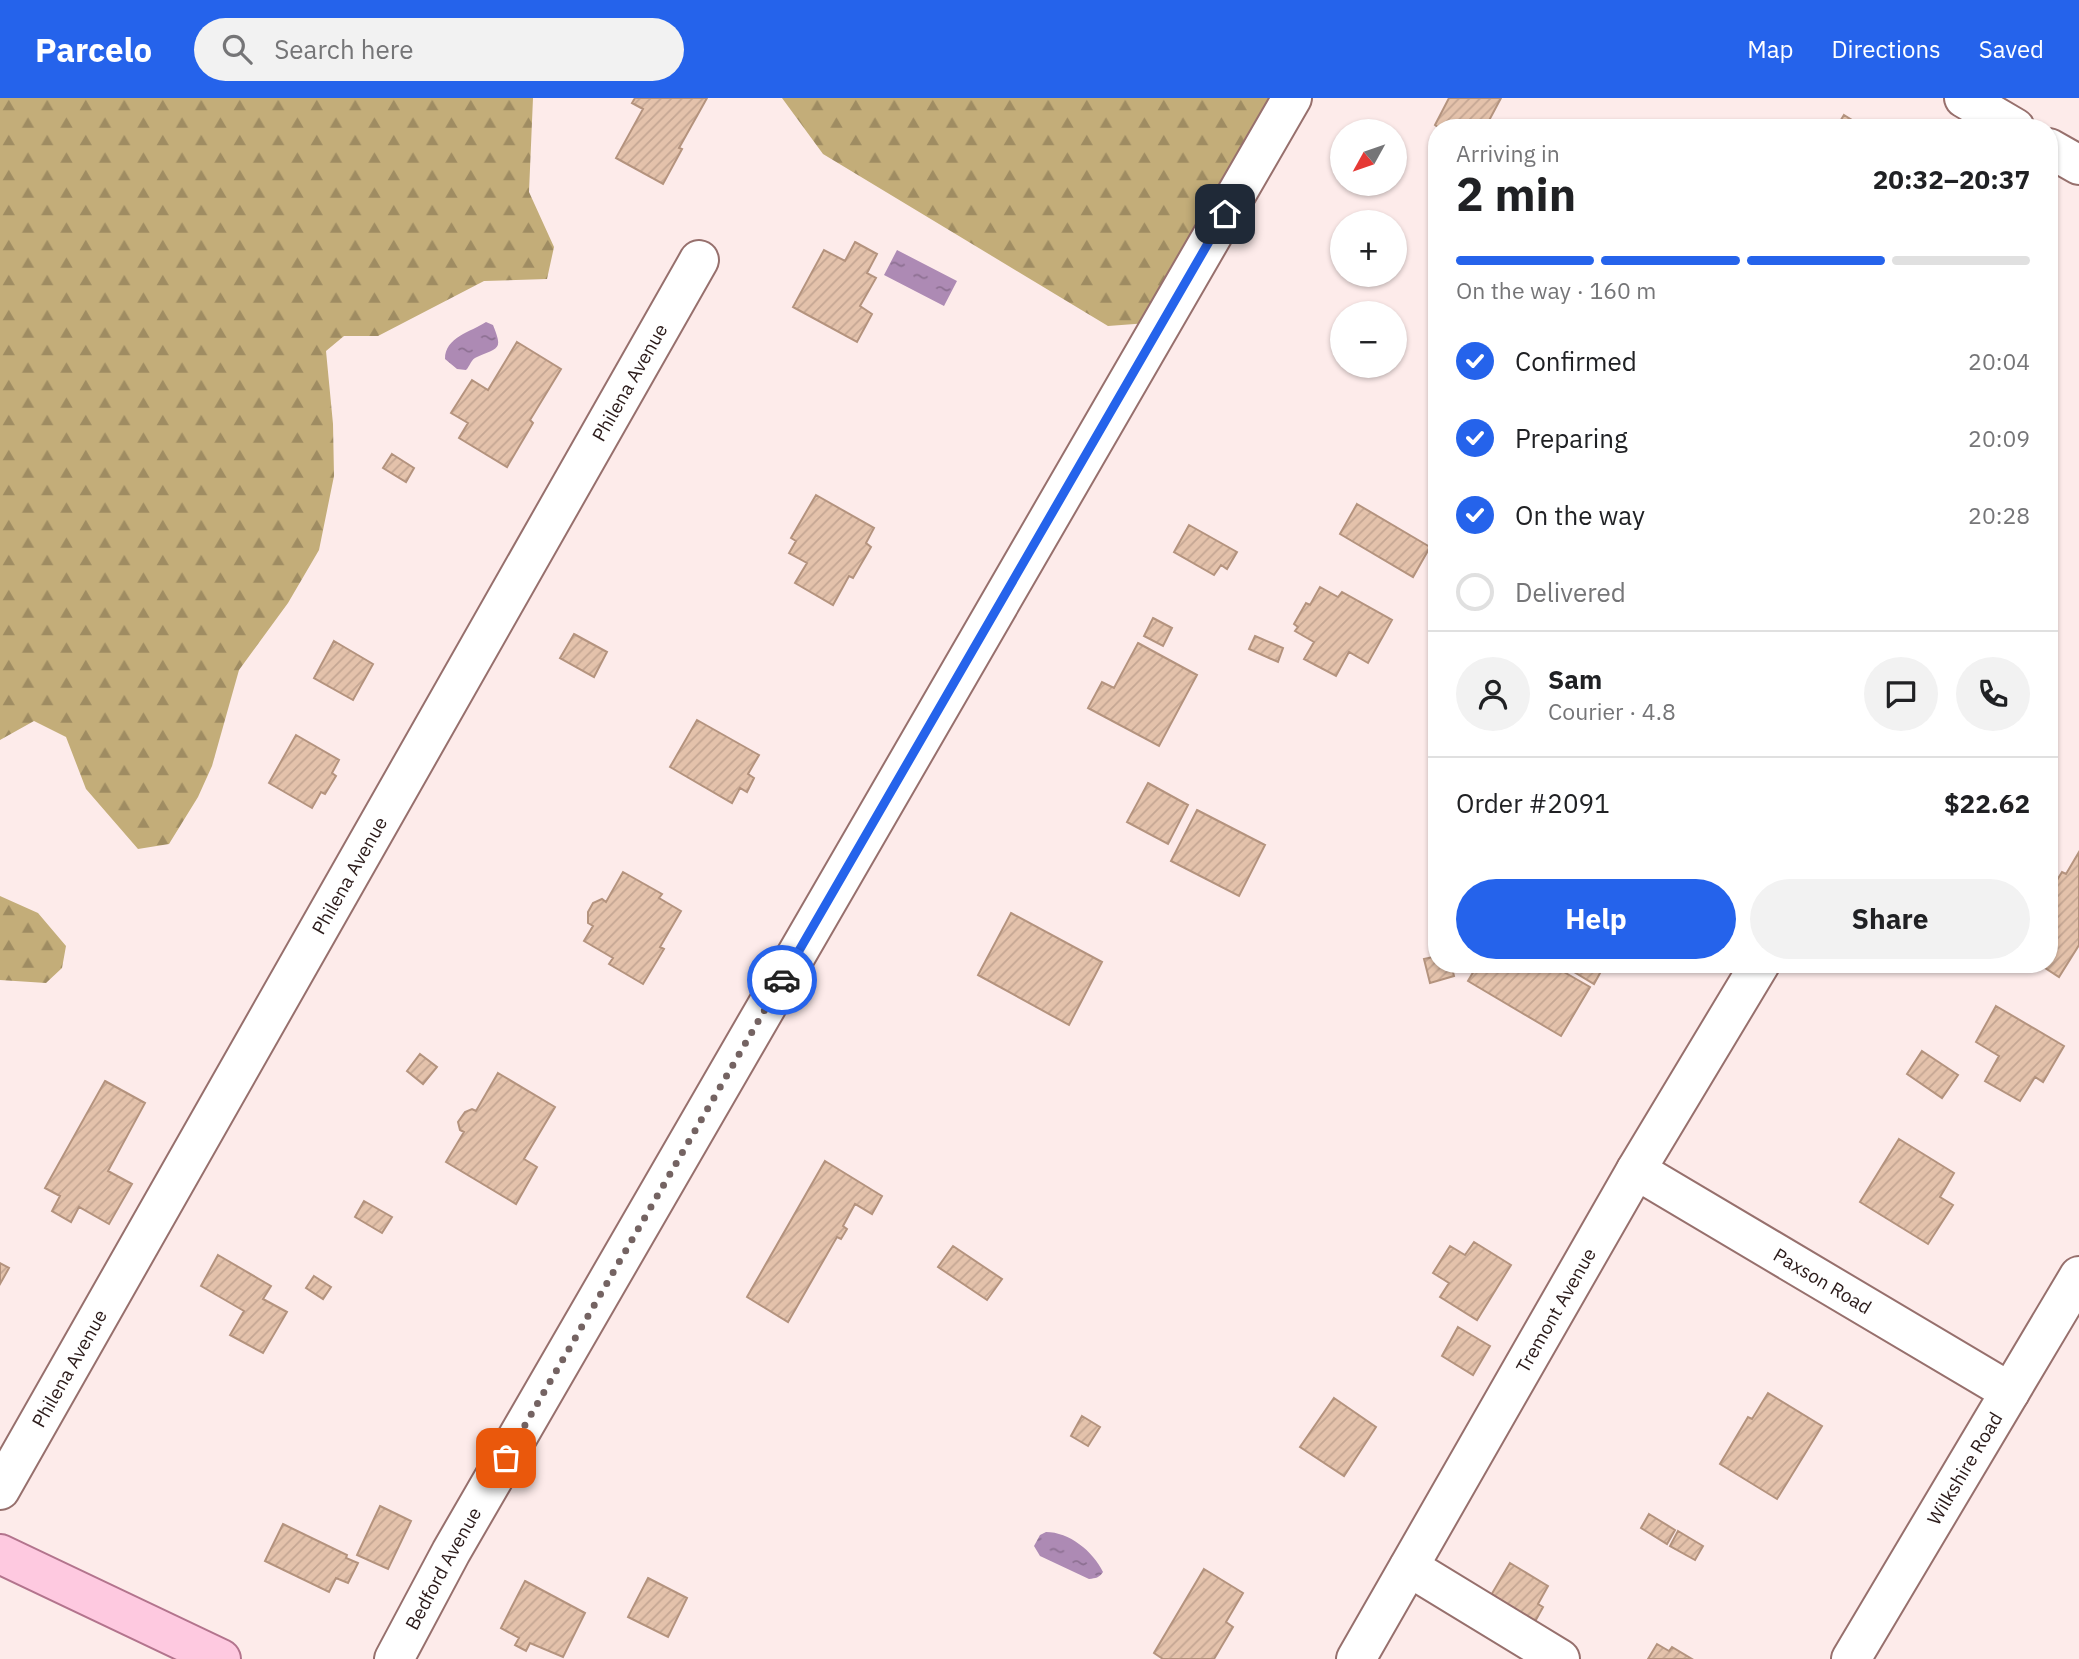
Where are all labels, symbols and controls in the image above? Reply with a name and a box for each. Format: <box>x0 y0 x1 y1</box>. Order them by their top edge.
search box <box>194 18 684 81</box>
text: Parcelo <box>35 28 152 71</box>
icon: search <box>218 30 256 68</box>
text: Search here <box>274 32 414 66</box>
text: Map <box>1747 33 1793 65</box>
text: Directions <box>1831 33 1941 65</box>
text: Saved <box>1979 33 2044 65</box>
north arrow <box>1330 119 1407 196</box>
map controls <box>1330 119 1407 378</box>
text: Arriving in <box>1456 138 1560 168</box>
text: 20:32–20:37 <box>1873 162 2030 196</box>
text: 2 min <box>1456 164 1576 224</box>
pin <box>1195 184 1255 244</box>
icon: home <box>1206 195 1244 233</box>
button: + <box>1330 210 1407 287</box>
text: On the way · 160 m <box>1456 275 1656 305</box>
button: − <box>1330 301 1407 378</box>
street label: Philena Avenue <box>587 319 672 446</box>
icon: check <box>1456 342 1494 380</box>
text: Confirmed <box>1515 344 1637 378</box>
text: 20:04 <box>1968 346 2030 376</box>
icon: check <box>1456 419 1494 457</box>
text: Preparing <box>1515 421 1628 455</box>
text: 20:09 <box>1968 423 2030 453</box>
icon: check <box>1456 496 1494 534</box>
text: On the way <box>1515 498 1645 532</box>
text: 20:28 <box>1968 500 2030 530</box>
text: Delivered <box>1515 575 1626 609</box>
button: person <box>1456 657 1530 731</box>
button: chat <box>1864 657 1938 731</box>
button: phone <box>1956 657 2030 731</box>
text: Sam <box>1548 662 1602 696</box>
text: Courier · 4.8 <box>1548 696 1676 726</box>
text: Order #2091 <box>1456 786 1610 820</box>
text: $22.62 <box>1944 786 2030 820</box>
street label: Philena Avenue <box>306 812 392 938</box>
button: Help <box>1456 879 1736 959</box>
button: Share <box>1750 879 2030 959</box>
courier <box>747 945 817 1015</box>
icon: car <box>763 961 801 999</box>
street label: Paxson Road <box>1769 1242 1876 1319</box>
street label: Tremont Avenue <box>1511 1243 1601 1377</box>
street label: Philena Avenue <box>26 1305 112 1431</box>
street label: Wilkshire Road <box>1922 1408 2007 1529</box>
pin <box>476 1428 536 1488</box>
icon: bag <box>487 1439 525 1477</box>
street label: Bedford Avenue <box>400 1503 486 1634</box>

